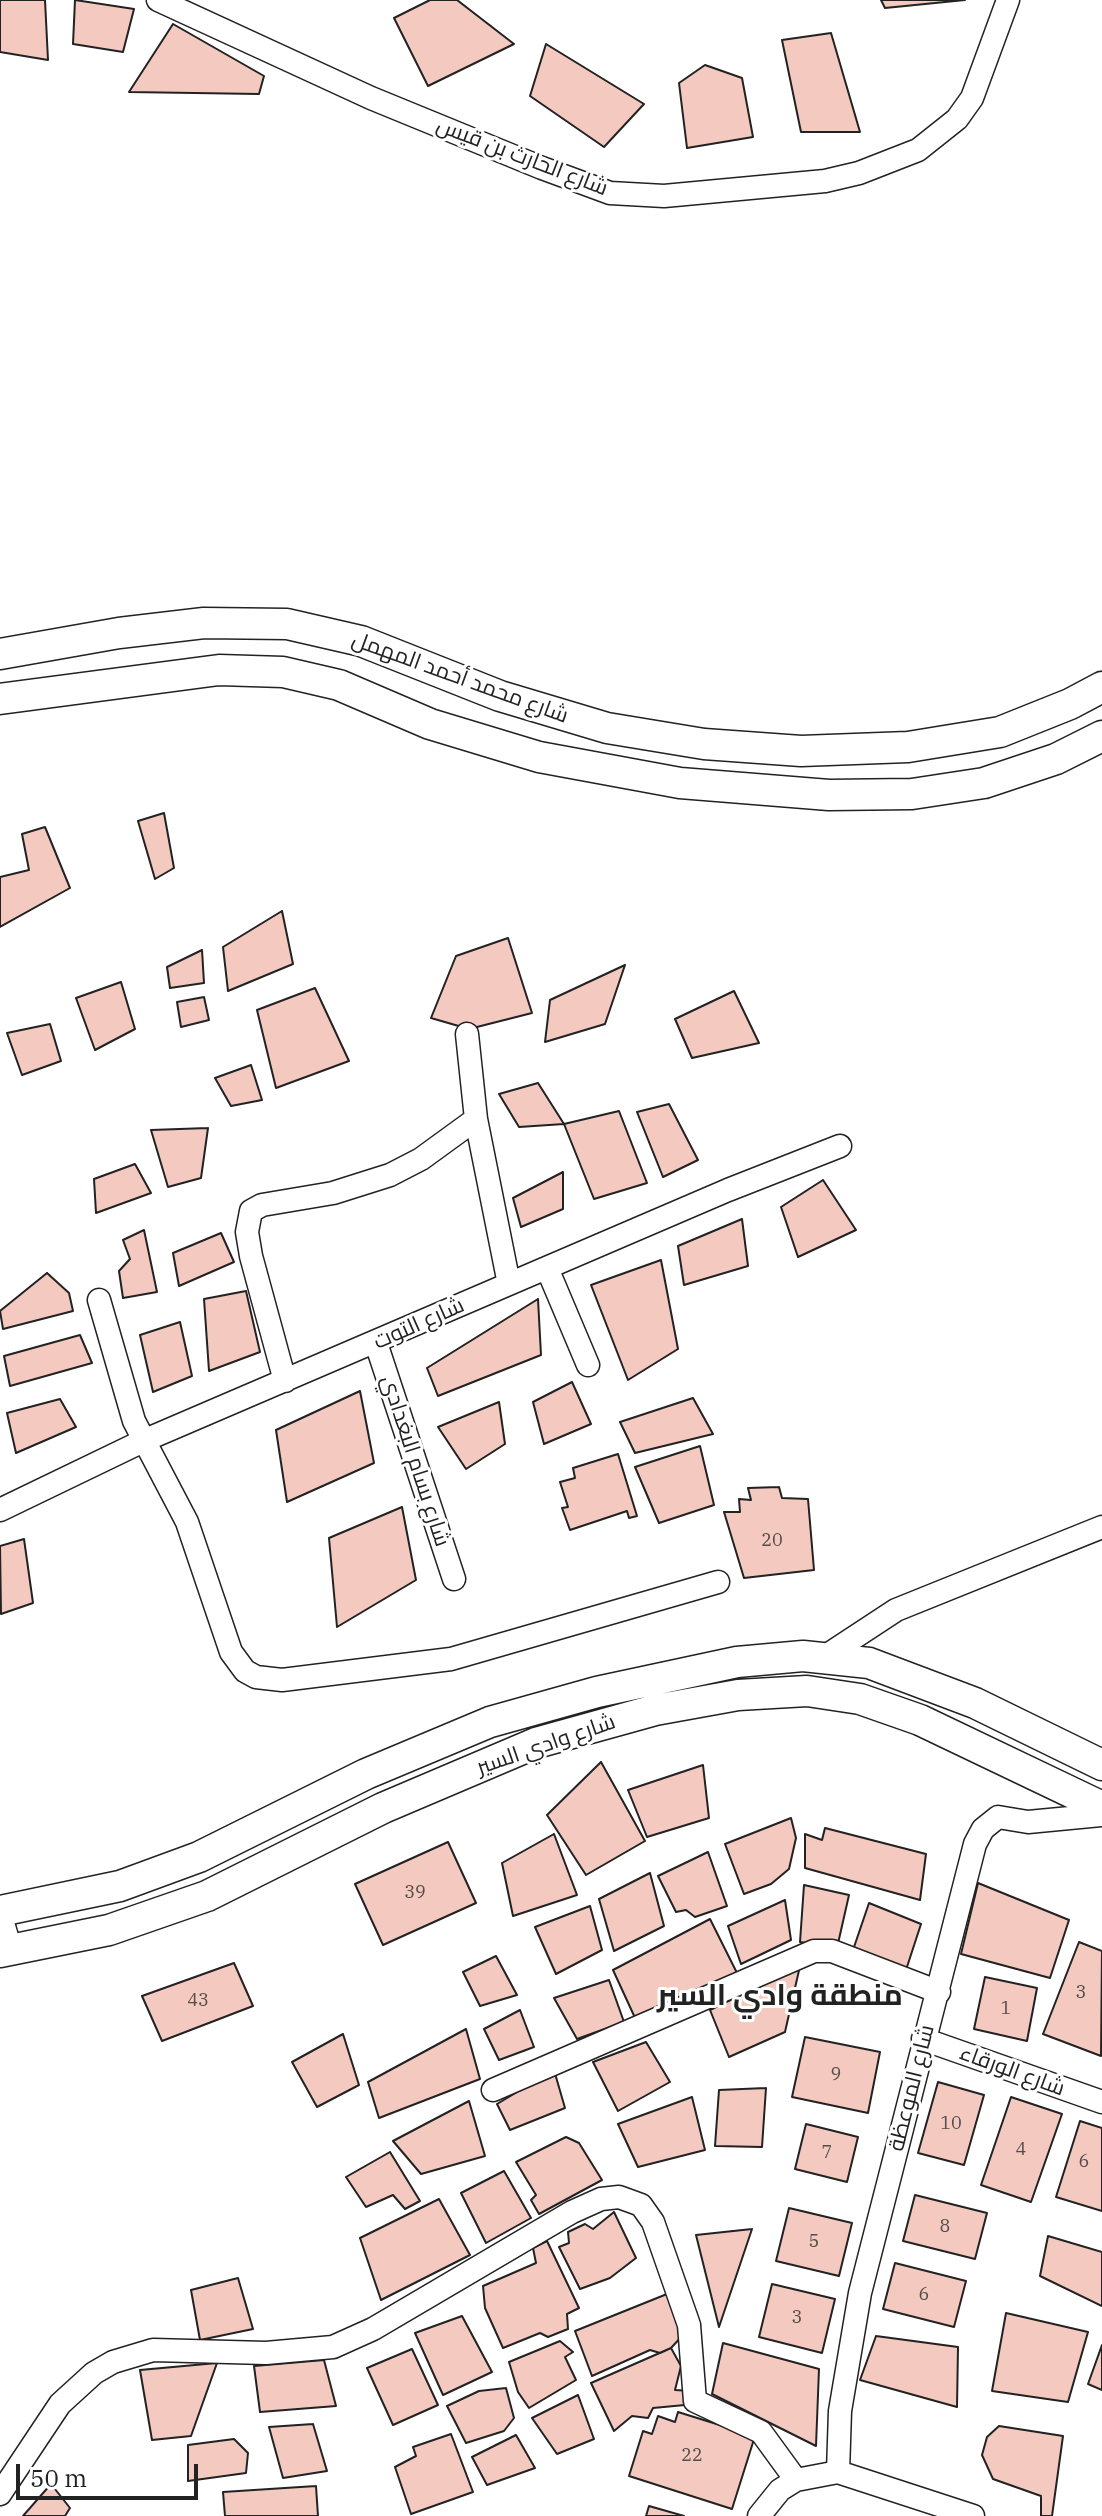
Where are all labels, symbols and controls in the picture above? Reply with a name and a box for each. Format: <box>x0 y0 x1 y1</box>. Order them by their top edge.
street label: شارع الحارث بن قيس <box>433 112 611 202</box>
street label: شارع محمد أحمد المهمل <box>348 627 572 729</box>
street label: شارع التوت <box>370 1292 468 1356</box>
street label: شارع بسام البغدادي <box>375 1372 455 1550</box>
house number: 20 <box>761 1530 783 1552</box>
street label: شارع وادي السير <box>473 1709 619 1781</box>
house number: 39 <box>404 1882 426 1904</box>
district label: منطقة وادي السير <box>657 1978 903 2014</box>
house number: 3 <box>1076 1982 1086 2004</box>
house number: 43 <box>187 1990 209 2012</box>
house number: 1 <box>1001 1998 1011 2020</box>
street label: شارع الموعظة <box>884 2022 940 2154</box>
street label: شارع الورقاء <box>956 2040 1068 2102</box>
house number: 9 <box>831 2064 841 2086</box>
house number: 10 <box>940 2113 962 2135</box>
house number: 4 <box>1016 2139 1026 2161</box>
house number: 7 <box>822 2142 832 2164</box>
house number: 6 <box>1079 2151 1089 2173</box>
house number: 8 <box>940 2216 950 2238</box>
house number: 5 <box>809 2231 819 2253</box>
house number: 6 <box>919 2284 929 2306</box>
house number: 3 <box>792 2307 802 2329</box>
house number: 22 <box>681 2445 703 2467</box>
scale bar <box>20 2448 202 2498</box>
text: 50 m <box>30 2462 87 2494</box>

